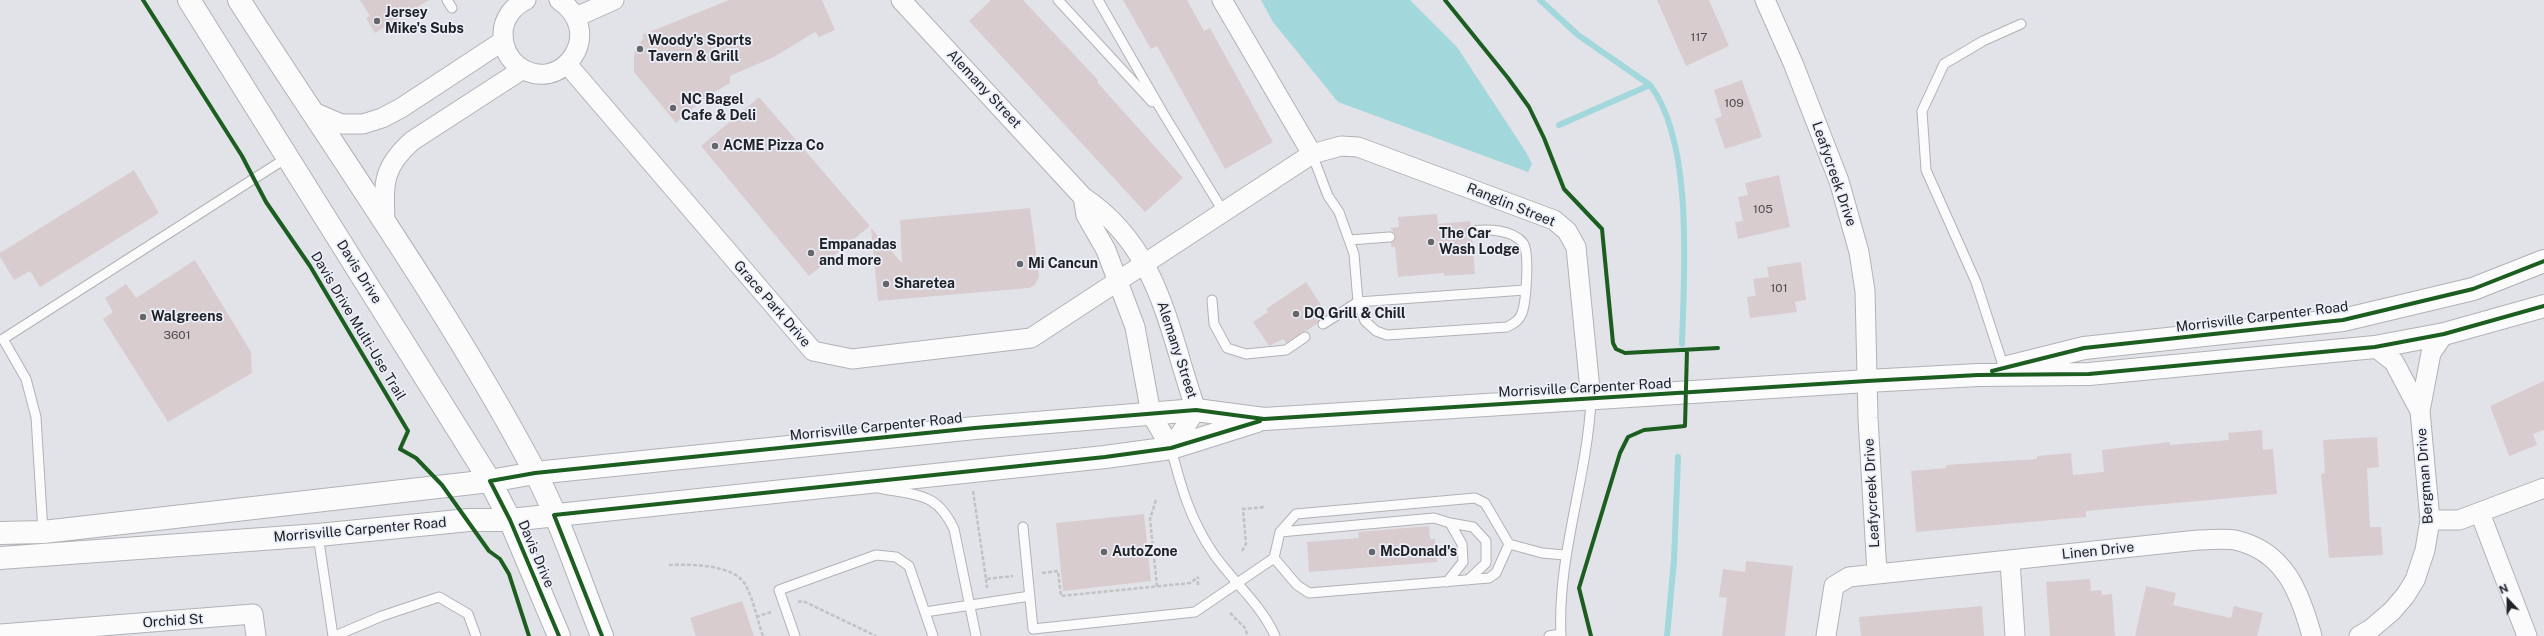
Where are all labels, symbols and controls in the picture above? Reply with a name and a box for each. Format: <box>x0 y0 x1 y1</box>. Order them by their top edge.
place label: Jersey Mike's Subs <box>385 5 464 38</box>
marker: Jersey Mike's Subs <box>372 16 382 26</box>
house number: 117 <box>1691 30 1707 44</box>
place label: Woody's Sports Tavern & Grill <box>648 33 752 66</box>
marker: Woody's Sports Tavern & Grill <box>635 44 645 54</box>
street label: Alemany Street <box>943 46 1025 132</box>
place label: NC Bagel Cafe & Deli <box>681 92 756 124</box>
house number: 109 <box>1724 96 1744 110</box>
marker: NC Bagel Cafe & Deli <box>668 103 678 113</box>
street label: Leafycreek Drive <box>1808 119 1860 229</box>
place label: ACME Pizza Co <box>723 138 824 154</box>
marker: ACME Pizza Co <box>710 141 720 151</box>
street label: Ranglin Street <box>1464 180 1558 230</box>
house number: 105 <box>1753 202 1773 216</box>
place label: The Car Wash Lodge <box>1439 226 1520 258</box>
street label: Davis Drive <box>333 237 385 307</box>
place label: Empanadas and more <box>819 237 897 270</box>
marker: The Car Wash Lodge <box>1426 237 1436 247</box>
marker: Empanadas and more <box>806 248 816 258</box>
street label: Davis Drive Multi-Use Trail <box>307 249 409 403</box>
place label: Mi Cancun <box>1028 256 1098 272</box>
street label: Grace Park Drive <box>730 257 814 351</box>
marker: Mi Cancun <box>1015 259 1025 269</box>
place label: Sharetea <box>894 276 955 292</box>
marker: Sharetea <box>881 279 891 289</box>
house number: 101 <box>1770 281 1788 295</box>
street label: Morrisville Carpenter Road <box>2175 298 2349 336</box>
street label: Alemany Street <box>1153 299 1201 401</box>
place label: DQ Grill & Chill <box>1304 306 1406 322</box>
place label: Walgreens <box>151 309 223 325</box>
marker: DQ Grill & Chill <box>1291 309 1301 319</box>
marker: Walgreens <box>138 312 148 322</box>
house number: 3601 <box>163 328 191 342</box>
street label: Morrisville Carpenter Road <box>1498 375 1672 401</box>
street label: Morrisville Carpenter Road <box>789 410 963 444</box>
street label: Bergman Drive <box>2413 427 2437 525</box>
street label: Leafycreek Drive <box>1861 438 1883 548</box>
street label: Morrisville Carpenter Road <box>273 514 447 546</box>
street label: Davis Drive <box>514 518 558 590</box>
street label: Linen Drive <box>2061 539 2135 563</box>
place label: AutoZone <box>1112 544 1178 560</box>
place label: McDonald's <box>1380 544 1457 560</box>
marker: AutoZone <box>1099 547 1109 557</box>
marker: McDonald's <box>1367 547 1377 557</box>
north arrow <box>2488 580 2528 620</box>
text: N <box>2497 582 2510 596</box>
street label: Orchid St <box>142 610 204 632</box>

